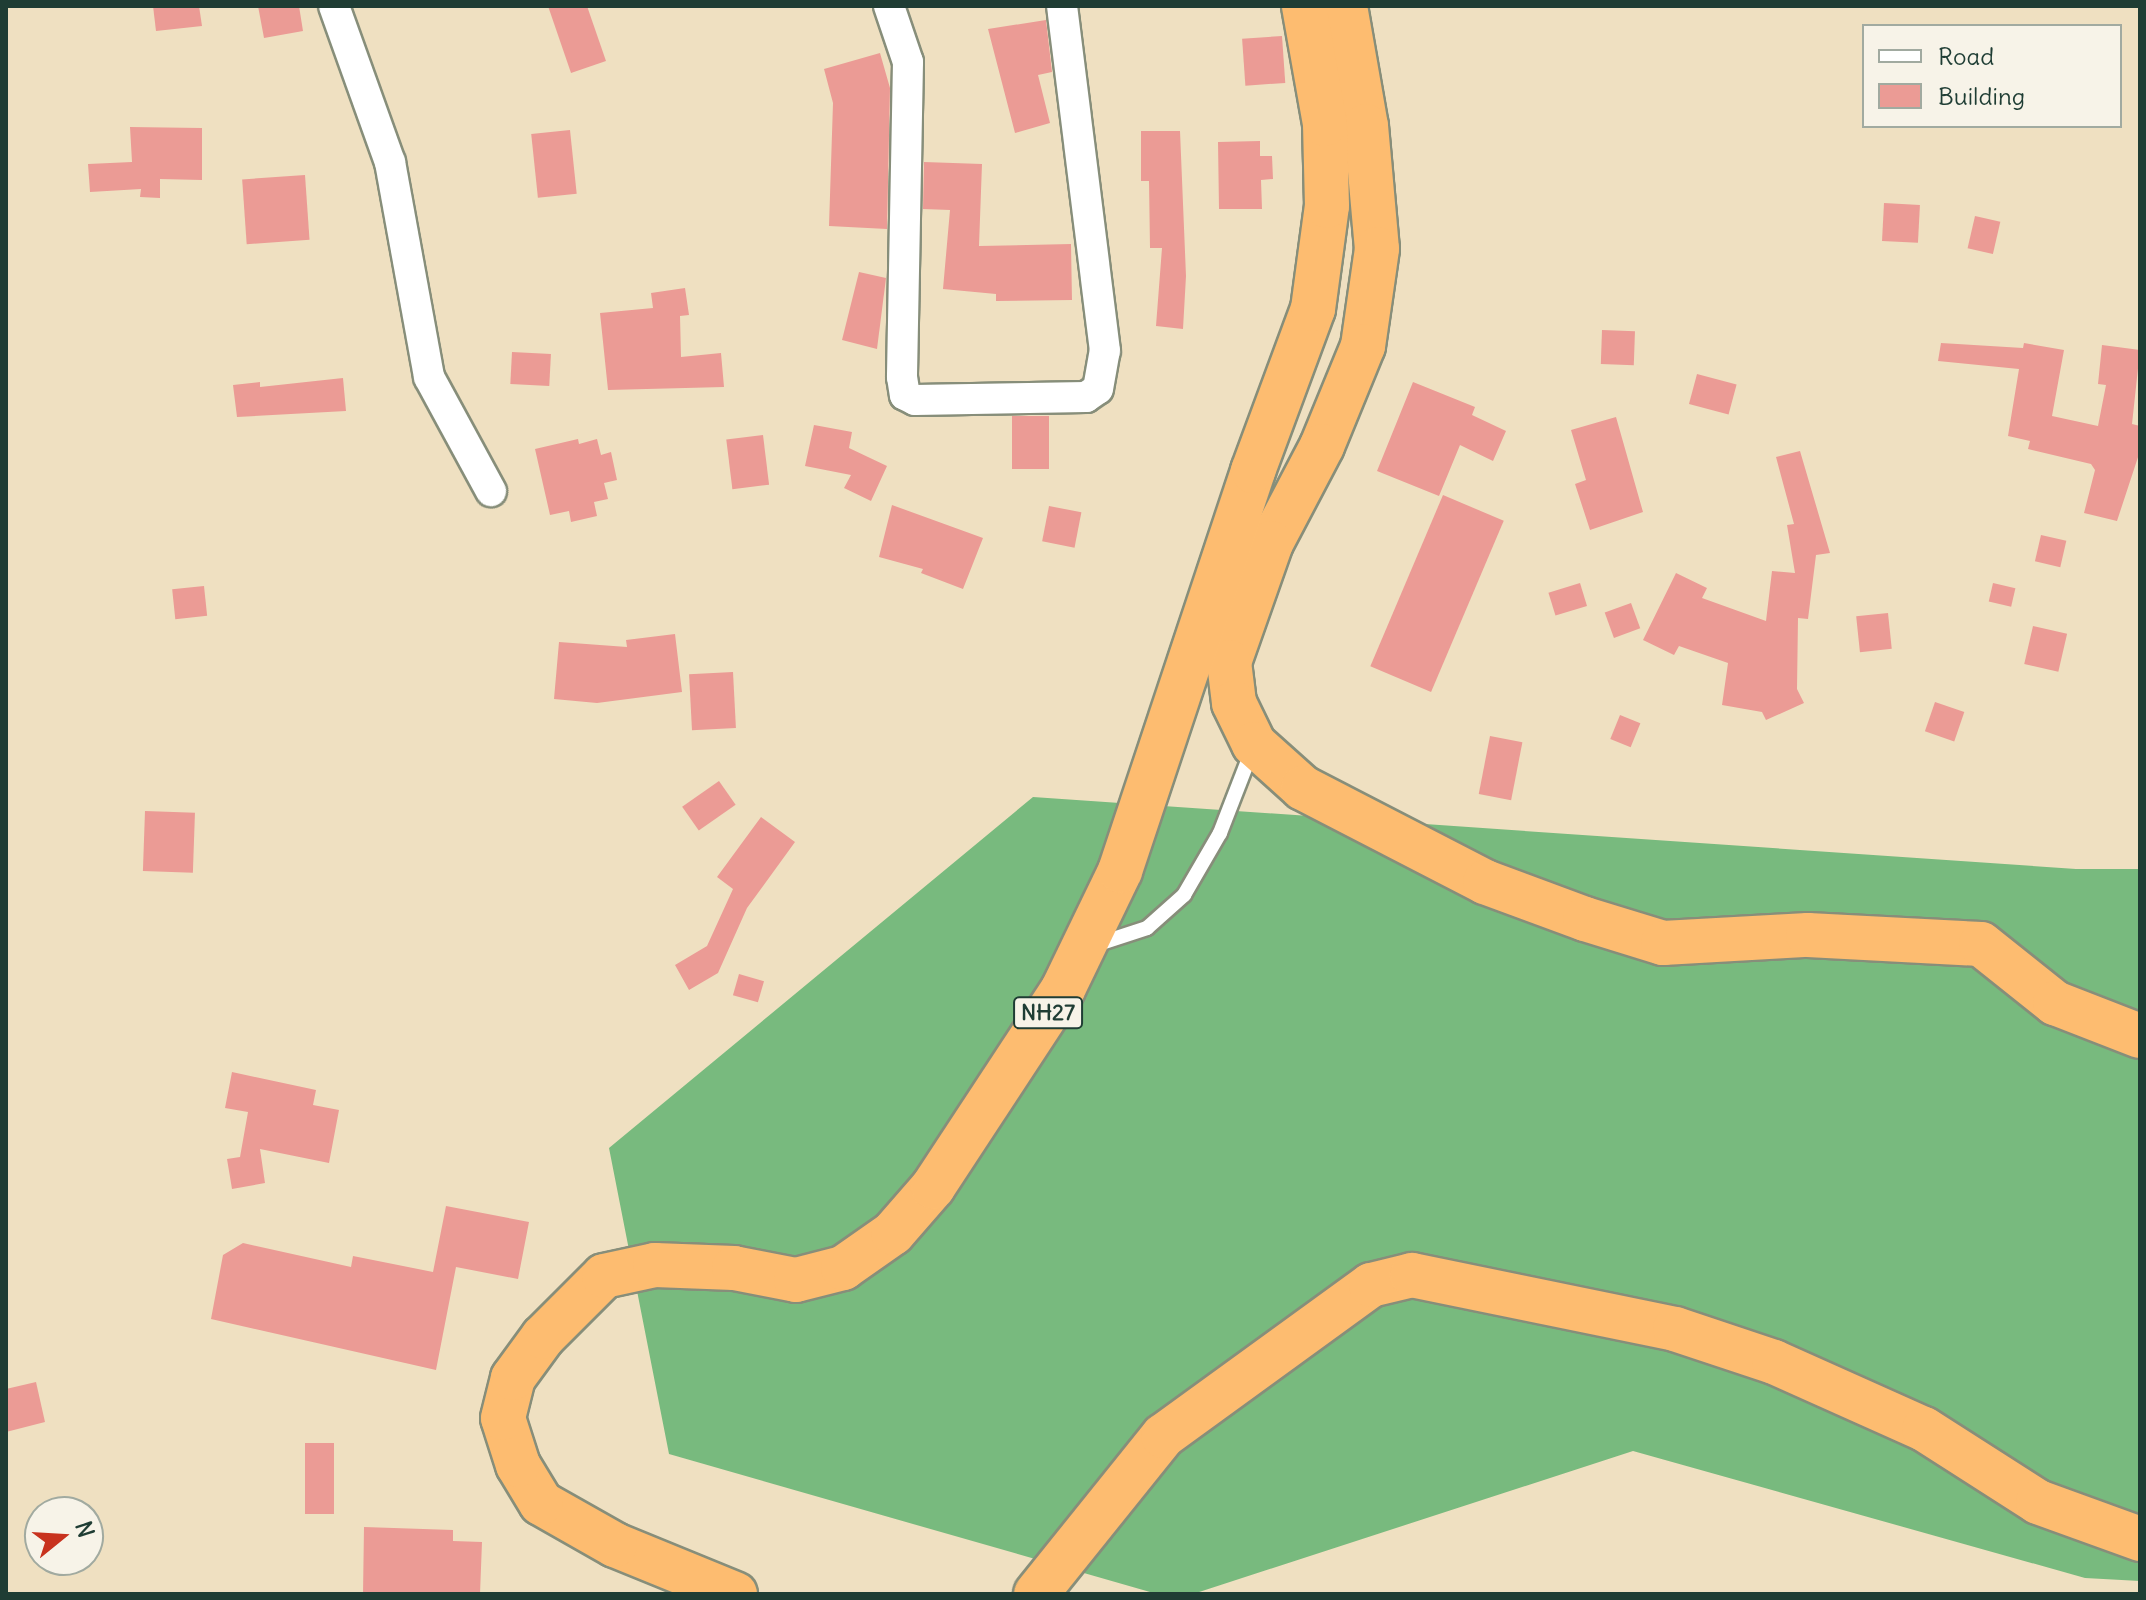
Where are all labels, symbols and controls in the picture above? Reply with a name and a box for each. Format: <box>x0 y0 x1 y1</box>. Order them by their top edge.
legend <box>1862 24 2122 128</box>
text: Road <box>1938 41 1994 71</box>
text: Building <box>1938 81 2025 111</box>
road number: NH27 <box>1012 995 1084 1031</box>
north arrow <box>24 1496 104 1576</box>
text: N <box>69 1518 101 1541</box>

